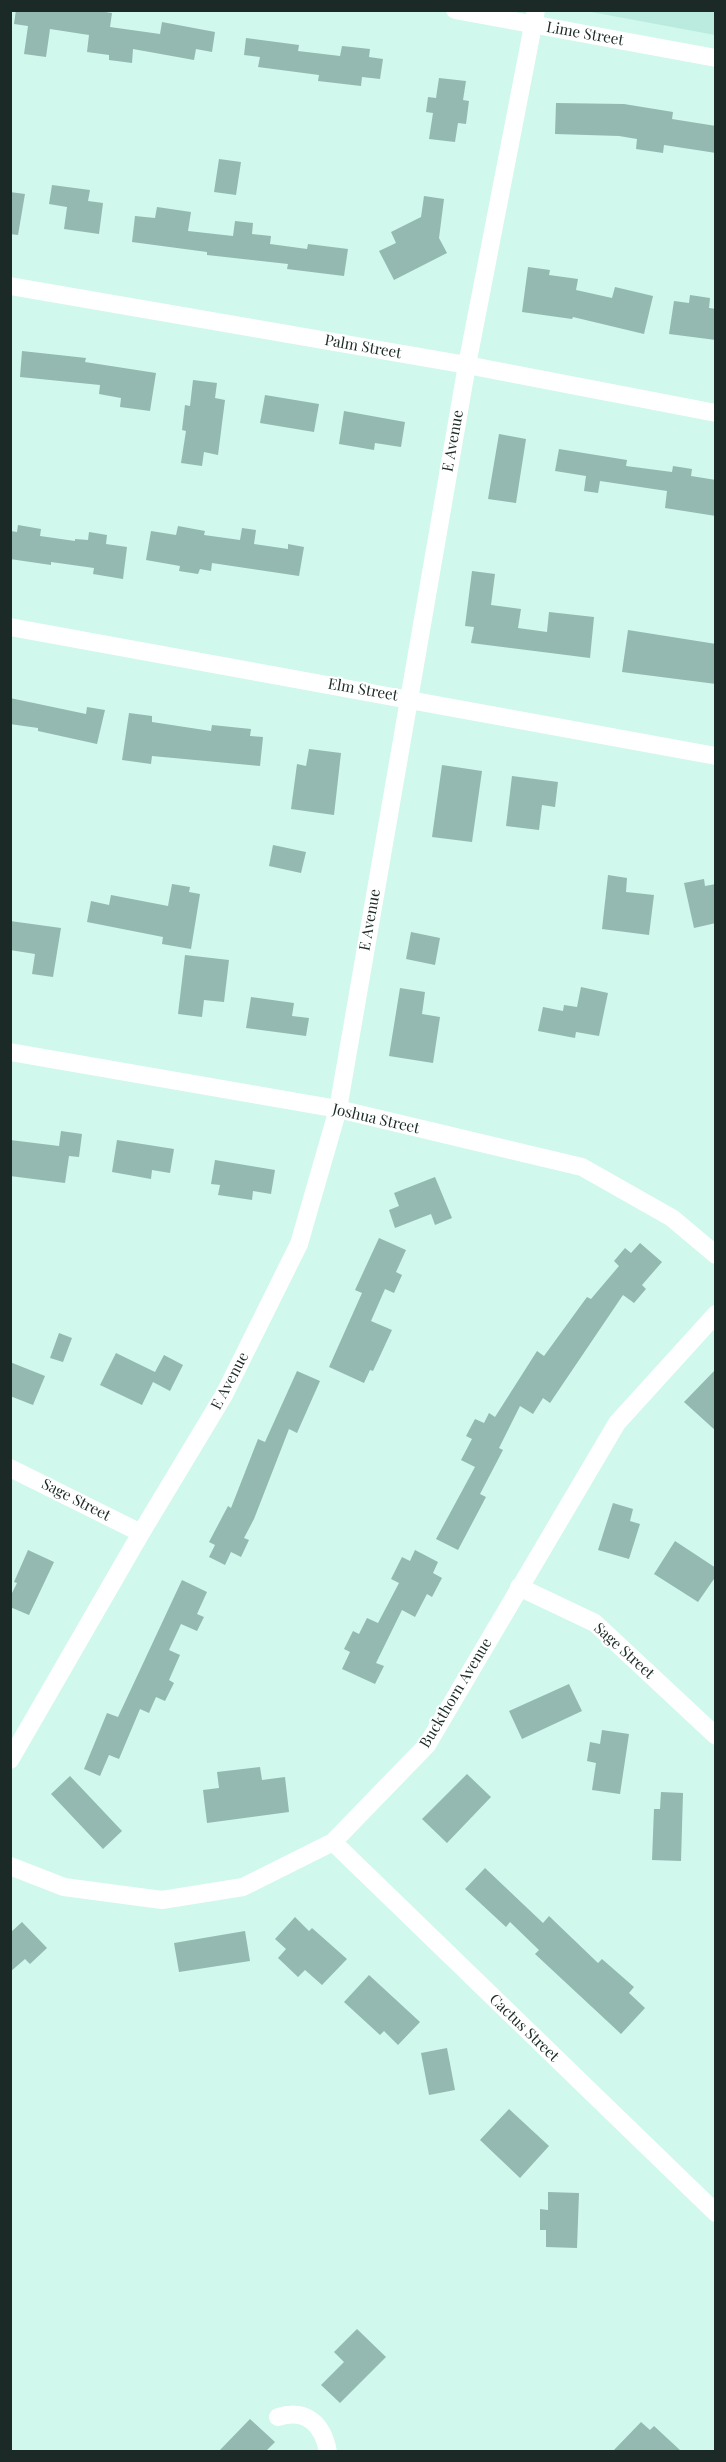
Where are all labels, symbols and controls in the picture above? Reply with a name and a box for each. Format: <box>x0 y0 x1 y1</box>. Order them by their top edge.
street label: Lime Street <box>545 18 625 50</box>
street label: Palm Street <box>323 331 403 363</box>
street label: E Avenue <box>439 409 467 473</box>
street label: Elm Street <box>327 675 399 705</box>
street label: E Avenue <box>356 888 384 952</box>
street label: Joshua Street <box>331 1100 421 1138</box>
street label: E Avenue <box>207 1349 253 1413</box>
street label: Sage Street <box>39 1475 113 1525</box>
street label: Sage Street <box>590 1619 658 1683</box>
street label: Buckthorn Avenue <box>416 1635 496 1751</box>
street label: Cactus Street <box>485 1990 563 2066</box>

